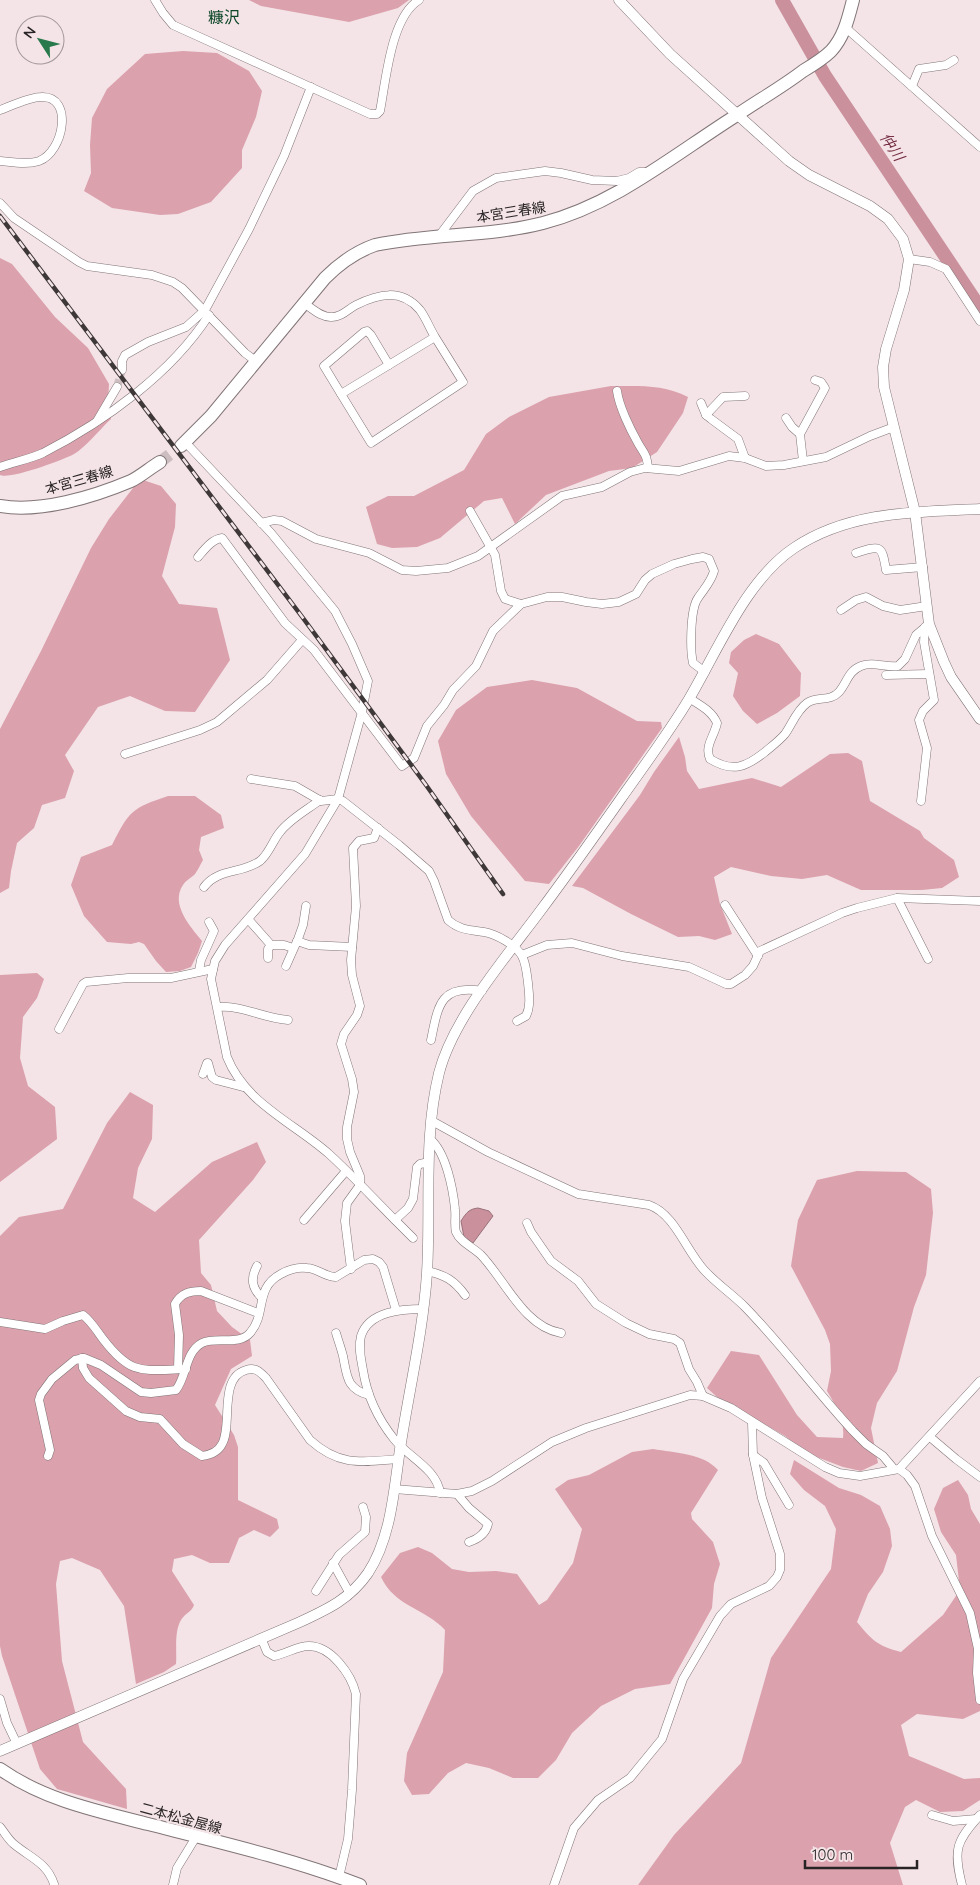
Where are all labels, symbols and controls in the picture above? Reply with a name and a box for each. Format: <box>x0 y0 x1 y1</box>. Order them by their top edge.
district label: 糠沢 <box>208 7 240 27</box>
north arrow <box>15 15 65 65</box>
text: N <box>19 23 40 42</box>
water label: 仲川 <box>876 129 910 166</box>
street label: 本宮三春線 <box>475 198 547 226</box>
street label: 本宮三春線 <box>43 462 115 498</box>
street label: 二本松金屋線 <box>138 1798 224 1838</box>
scale bar <box>805 1838 918 1870</box>
text: 100 m <box>812 1845 853 1864</box>

